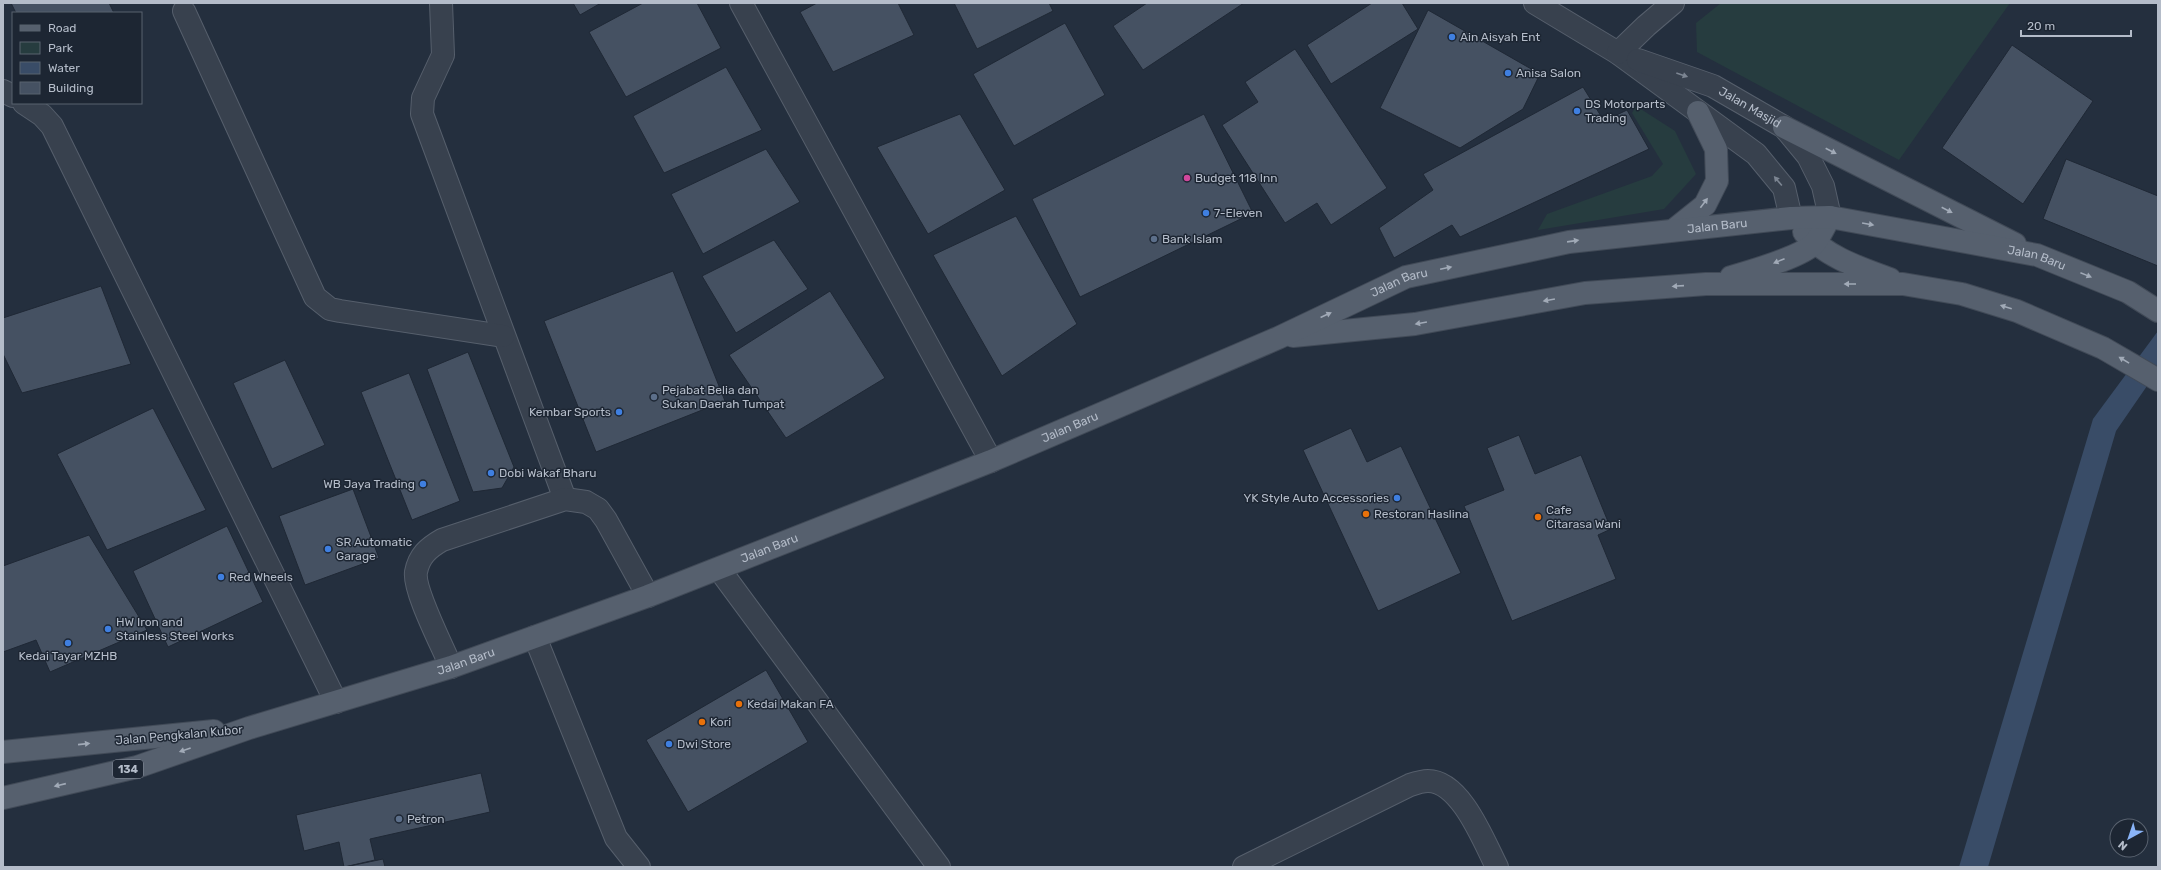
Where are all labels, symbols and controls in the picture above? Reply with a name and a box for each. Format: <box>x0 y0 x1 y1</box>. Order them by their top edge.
legend <box>12 12 142 104</box>
scale bar <box>2021 12 2131 38</box>
text: 20 m <box>2027 19 2055 33</box>
text: Road <box>48 21 76 35</box>
place label: Ain Aisyah Ent <box>1460 30 1540 44</box>
marker: Ain Aisyah Ent <box>1447 32 1457 42</box>
text: Park <box>48 41 74 55</box>
text: Water <box>48 61 80 75</box>
place label: Anisa Salon <box>1516 66 1581 80</box>
marker: Anisa Salon <box>1503 68 1513 78</box>
one-way arrow <box>1676 72 1688 78</box>
text: Building <box>48 81 94 95</box>
street label: Jalan Masjid <box>1716 84 1783 131</box>
place label: DS Motorparts Trading <box>1585 97 1665 125</box>
marker: DS Motorparts Trading <box>1572 106 1582 116</box>
one-way arrow <box>1825 148 1837 154</box>
place label: Budget 118 Inn <box>1195 171 1278 185</box>
marker: Budget 118 Inn <box>1182 173 1192 183</box>
one-way arrow <box>1774 176 1783 187</box>
one-way arrow <box>1700 198 1708 209</box>
place label: 7-Eleven <box>1214 206 1263 220</box>
one-way arrow <box>1941 206 1953 213</box>
marker: 7-Eleven <box>1201 208 1211 218</box>
street label: Jalan Baru <box>1686 216 1748 236</box>
one-way arrow <box>1862 221 1874 227</box>
place label: Bank Islam <box>1162 232 1223 246</box>
marker: Bank Islam <box>1149 234 1159 244</box>
one-way arrow <box>1567 238 1580 244</box>
street label: Jalan Baru <box>2006 243 2068 273</box>
one-way arrow <box>1774 258 1785 264</box>
one-way arrow <box>1440 265 1452 271</box>
street label: Jalan Baru <box>1368 266 1429 300</box>
one-way arrow <box>2080 272 2091 278</box>
one-way arrow <box>1843 281 1856 287</box>
one-way arrow <box>1672 283 1684 290</box>
one-way arrow <box>1542 297 1555 303</box>
one-way arrow <box>2000 304 2012 310</box>
one-way arrow <box>1320 312 1332 318</box>
one-way arrow <box>1415 320 1427 326</box>
one-way arrow <box>2119 356 2129 364</box>
place label: Pejabat Belia dan Sukan Daerah Tumpat <box>662 383 785 411</box>
marker: Pejabat Belia dan Sukan Daerah Tumpat <box>649 392 659 402</box>
place label: Kembar Sports <box>529 405 611 419</box>
marker: Kembar Sports <box>614 407 624 417</box>
street label: Jalan Baru <box>1039 409 1100 446</box>
place label: Dobi Wakaf Bharu <box>499 466 597 480</box>
marker: Dobi Wakaf Bharu <box>486 468 496 478</box>
place label: WB Jaya Trading <box>323 477 415 491</box>
marker: WB Jaya Trading <box>418 479 428 489</box>
place label: YK Style Auto Accessories <box>1243 491 1389 505</box>
marker: YK Style Auto Accessories <box>1392 493 1402 503</box>
place label: Cafe Citarasa Wani <box>1546 503 1621 531</box>
place label: Restoran Haslina <box>1374 507 1469 521</box>
marker: Restoran Haslina <box>1361 509 1371 519</box>
marker: Cafe Citarasa Wani <box>1533 512 1543 522</box>
street label: Jalan Baru <box>739 531 800 566</box>
place label: SR Automatic Garage <box>336 535 413 563</box>
marker: SR Automatic Garage <box>323 544 333 554</box>
place label: Red Wheels <box>229 570 293 584</box>
marker: Red Wheels <box>216 572 226 582</box>
place label: HW Iron and Stainless Steel Works <box>116 615 234 643</box>
marker: HW Iron and Stainless Steel Works <box>103 624 113 634</box>
marker: Kedai Tayar MZHB <box>63 638 73 648</box>
street label: Jalan Baru <box>435 645 497 678</box>
place label: Kedai Tayar MZHB <box>19 649 117 663</box>
place label: Kedai Makan FA <box>747 697 834 711</box>
marker: Kedai Makan FA <box>734 699 744 709</box>
place label: Kori <box>710 715 731 729</box>
marker: Kori <box>697 717 707 727</box>
street label: Jalan Pengkalan Kubor <box>115 722 244 748</box>
place label: Dwi Store <box>677 737 731 751</box>
marker: Dwi Store <box>664 739 674 749</box>
one-way arrow <box>78 741 90 747</box>
one-way arrow <box>179 747 191 753</box>
road number: 134 <box>113 760 143 778</box>
one-way arrow <box>54 782 67 788</box>
place label: Petron <box>407 812 445 826</box>
marker: Petron <box>394 814 404 824</box>
north arrow <box>2109 818 2149 858</box>
text: N <box>2116 838 2130 853</box>

